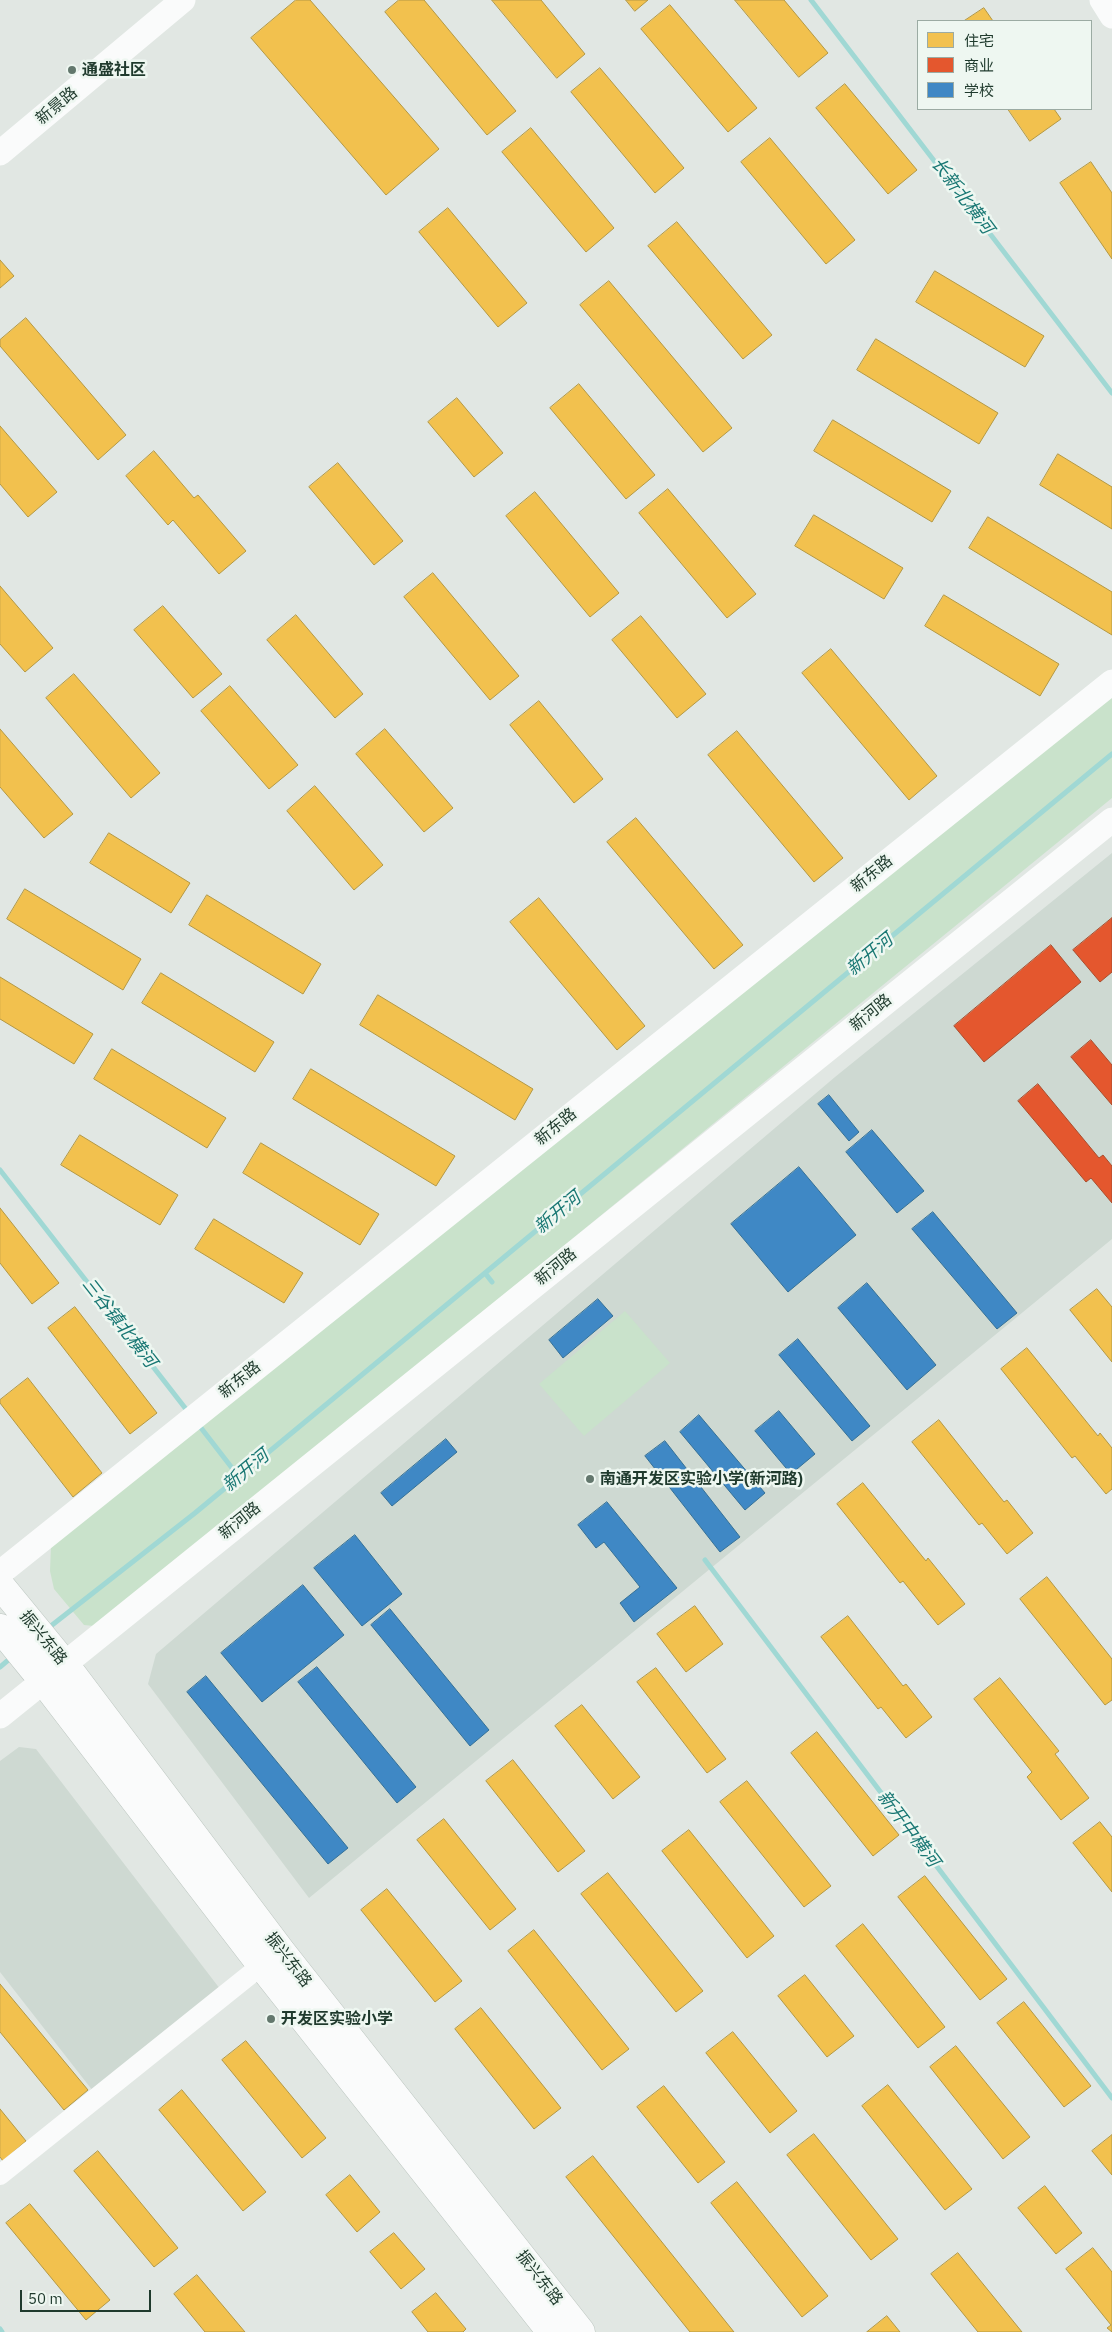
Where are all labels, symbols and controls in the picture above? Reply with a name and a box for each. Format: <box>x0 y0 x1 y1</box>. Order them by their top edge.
legend <box>917 20 1092 110</box>
text: 住宅 <box>964 31 994 50</box>
text: 商业 <box>964 56 994 75</box>
place label: 通盛社区 <box>82 60 146 80</box>
marker: 通盛社区 <box>66 64 78 76</box>
text: 学校 <box>964 81 994 100</box>
street label: 新景路 <box>32 83 82 129</box>
water label: 长新北横河 <box>926 154 998 238</box>
street label: 新东路 <box>847 851 897 897</box>
water label: 新开河 <box>842 929 898 981</box>
street label: 新河路 <box>846 990 896 1036</box>
street label: 新东路 <box>531 1104 581 1150</box>
water label: 新开河 <box>530 1187 586 1239</box>
street label: 新河路 <box>531 1244 581 1290</box>
water label: 三谷镇北横河 <box>77 1274 161 1372</box>
street label: 新东路 <box>215 1357 265 1403</box>
water label: 新开河 <box>218 1445 274 1497</box>
place label: 南通开发区实验小学(新河路) <box>600 1469 803 1489</box>
marker: 南通开发区实验小学(新河路) <box>584 1473 596 1485</box>
street label: 新河路 <box>215 1498 265 1544</box>
street label: 振兴东路 <box>15 1607 71 1669</box>
water label: 新开中横河 <box>872 1787 944 1871</box>
street label: 振兴东路 <box>261 1929 315 1991</box>
place label: 开发区实验小学 <box>281 2009 393 2029</box>
marker: 开发区实验小学 <box>265 2013 277 2025</box>
street label: 振兴东路 <box>512 2247 566 2309</box>
scale bar <box>22 2280 154 2312</box>
text: 50 m <box>28 2289 63 2308</box>

